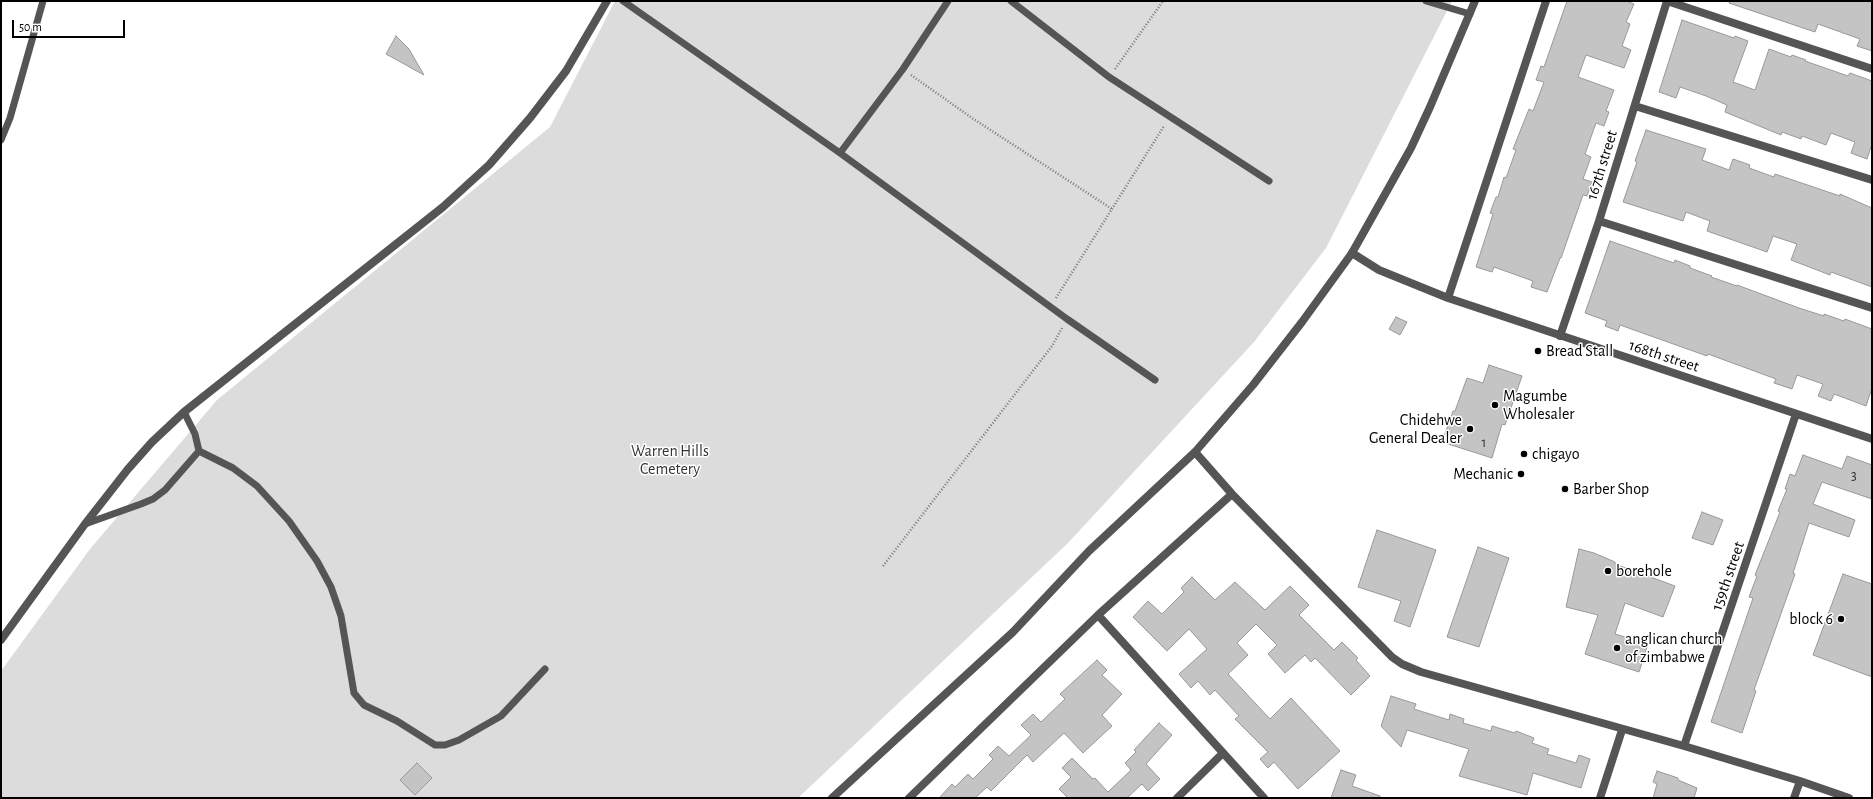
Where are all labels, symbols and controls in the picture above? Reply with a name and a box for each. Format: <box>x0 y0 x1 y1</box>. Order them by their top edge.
scale bar <box>14 12 127 38</box>
text: 50 m <box>19 21 42 33</box>
street label: 167th street <box>1582 128 1622 202</box>
street label: 168th street <box>1626 336 1702 376</box>
place label: Bread Stall <box>1546 341 1613 361</box>
marker: Bread Stall <box>1533 346 1543 356</box>
place label: Magumbe Wholesaler <box>1503 386 1574 424</box>
marker: Magumbe Wholesaler <box>1490 400 1500 410</box>
place label: Chidehwe General Dealer <box>1369 410 1462 448</box>
marker: Chidehwe General Dealer <box>1465 424 1475 434</box>
house number: 1 <box>1482 435 1486 451</box>
park label: Warren Hills Cemetery <box>631 441 709 479</box>
place label: chigayo <box>1532 444 1580 464</box>
marker: chigayo <box>1519 449 1529 459</box>
place label: Mechanic <box>1453 464 1513 484</box>
house number: 3 <box>1851 468 1857 484</box>
marker: Mechanic <box>1516 469 1526 479</box>
place label: Barber Shop <box>1573 479 1649 499</box>
marker: Barber Shop <box>1560 484 1570 494</box>
street label: 159th street <box>1707 539 1749 613</box>
place label: borehole <box>1616 561 1672 581</box>
marker: borehole <box>1603 566 1613 576</box>
place label: block 6 <box>1789 609 1833 629</box>
marker: block 6 <box>1836 614 1846 624</box>
place label: anglican church of zimbabwe <box>1625 629 1722 667</box>
marker: anglican church of zimbabwe <box>1612 643 1622 653</box>

